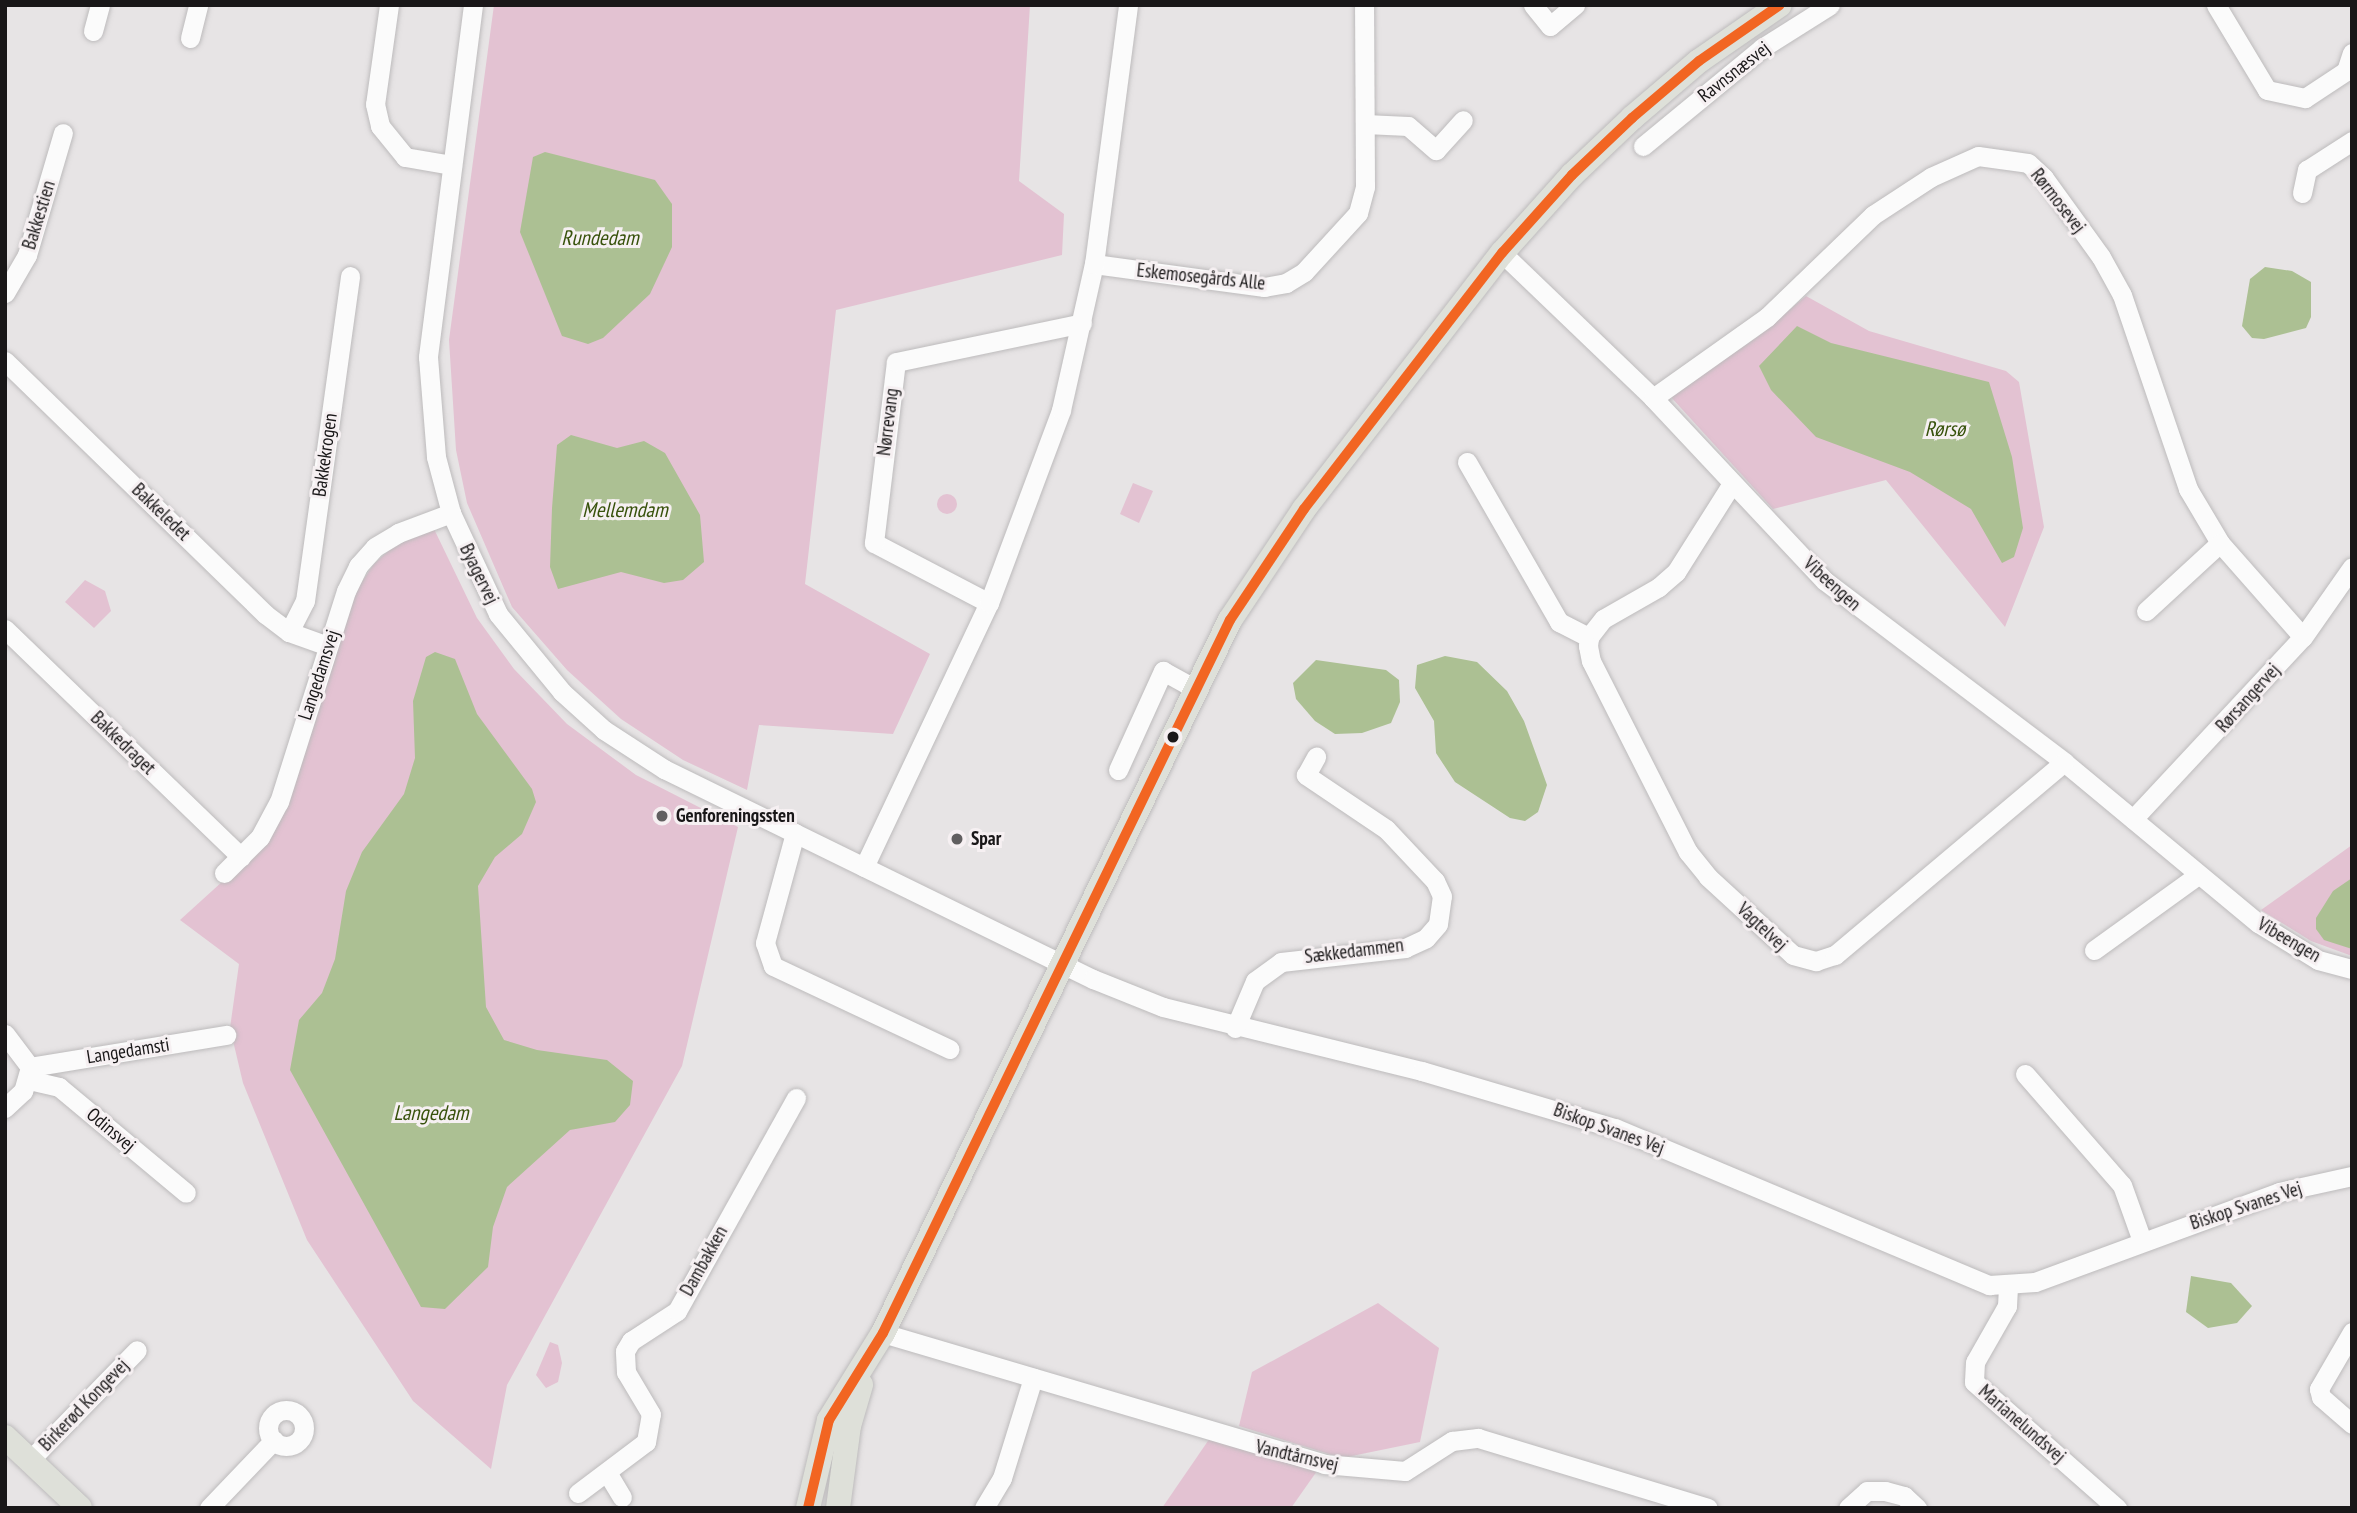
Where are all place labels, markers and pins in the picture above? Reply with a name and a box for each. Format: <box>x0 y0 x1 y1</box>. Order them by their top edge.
unlabelled marker <box>1166 730 1180 744</box>
place label: Genforeningssten <box>676 805 795 827</box>
marker: Genforeningssten <box>654 808 670 824</box>
place label: Spar <box>971 828 1001 850</box>
marker: Spar <box>949 831 965 847</box>

